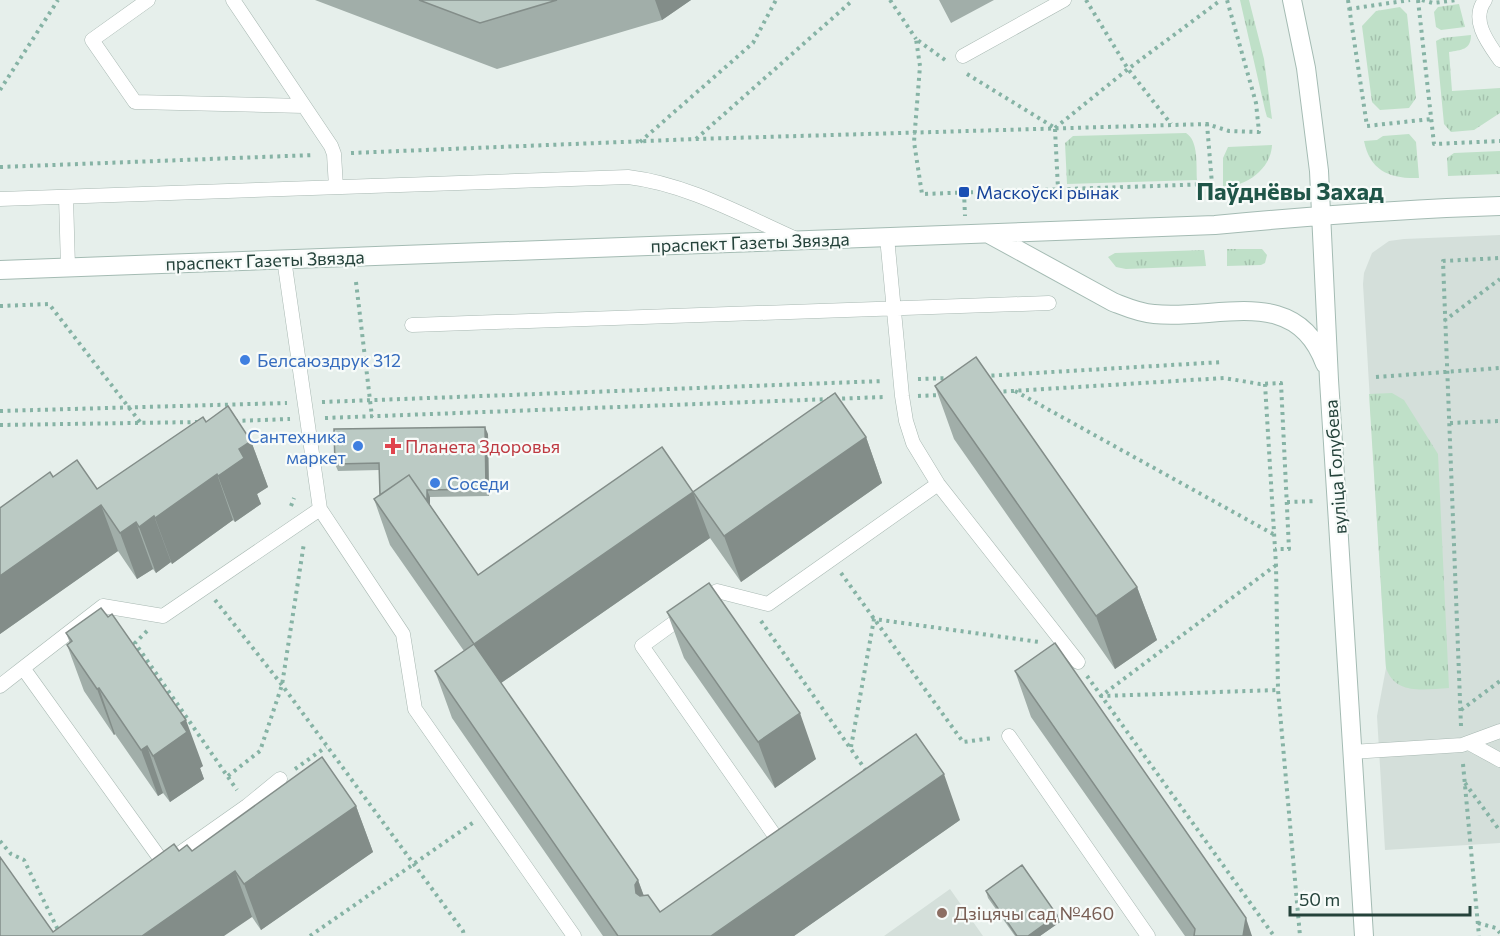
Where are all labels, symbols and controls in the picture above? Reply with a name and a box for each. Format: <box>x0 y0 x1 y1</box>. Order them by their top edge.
district label: Паўднёвы Захад <box>1196 176 1384 205</box>
place label: Маскоўскі рынак <box>976 181 1120 203</box>
marker: Маскоўскі рынак <box>957 185 971 199</box>
street label: праспект Газеты Звязда <box>650 228 850 256</box>
street label: праспект Газеты Звязда <box>165 246 365 274</box>
place label: Белсаюздрук 312 <box>257 349 401 371</box>
marker: Белсаюздрук 312 <box>238 353 252 367</box>
street label: вуліца Голубева <box>1319 399 1351 535</box>
place label: Сантехника маркет <box>247 425 347 468</box>
place label: Планета Здоровья <box>405 435 560 457</box>
marker: Сантехника маркет <box>351 439 365 453</box>
marker: Планета Здоровья <box>386 439 400 453</box>
place label: Соседи <box>447 472 509 494</box>
marker: Соседи <box>428 476 442 490</box>
scale bar <box>1290 879 1470 917</box>
text: 50 m <box>1299 888 1340 910</box>
place label: Дзіцячы сад №460 <box>954 902 1114 924</box>
marker: Дзіцячы сад №460 <box>935 906 949 920</box>

